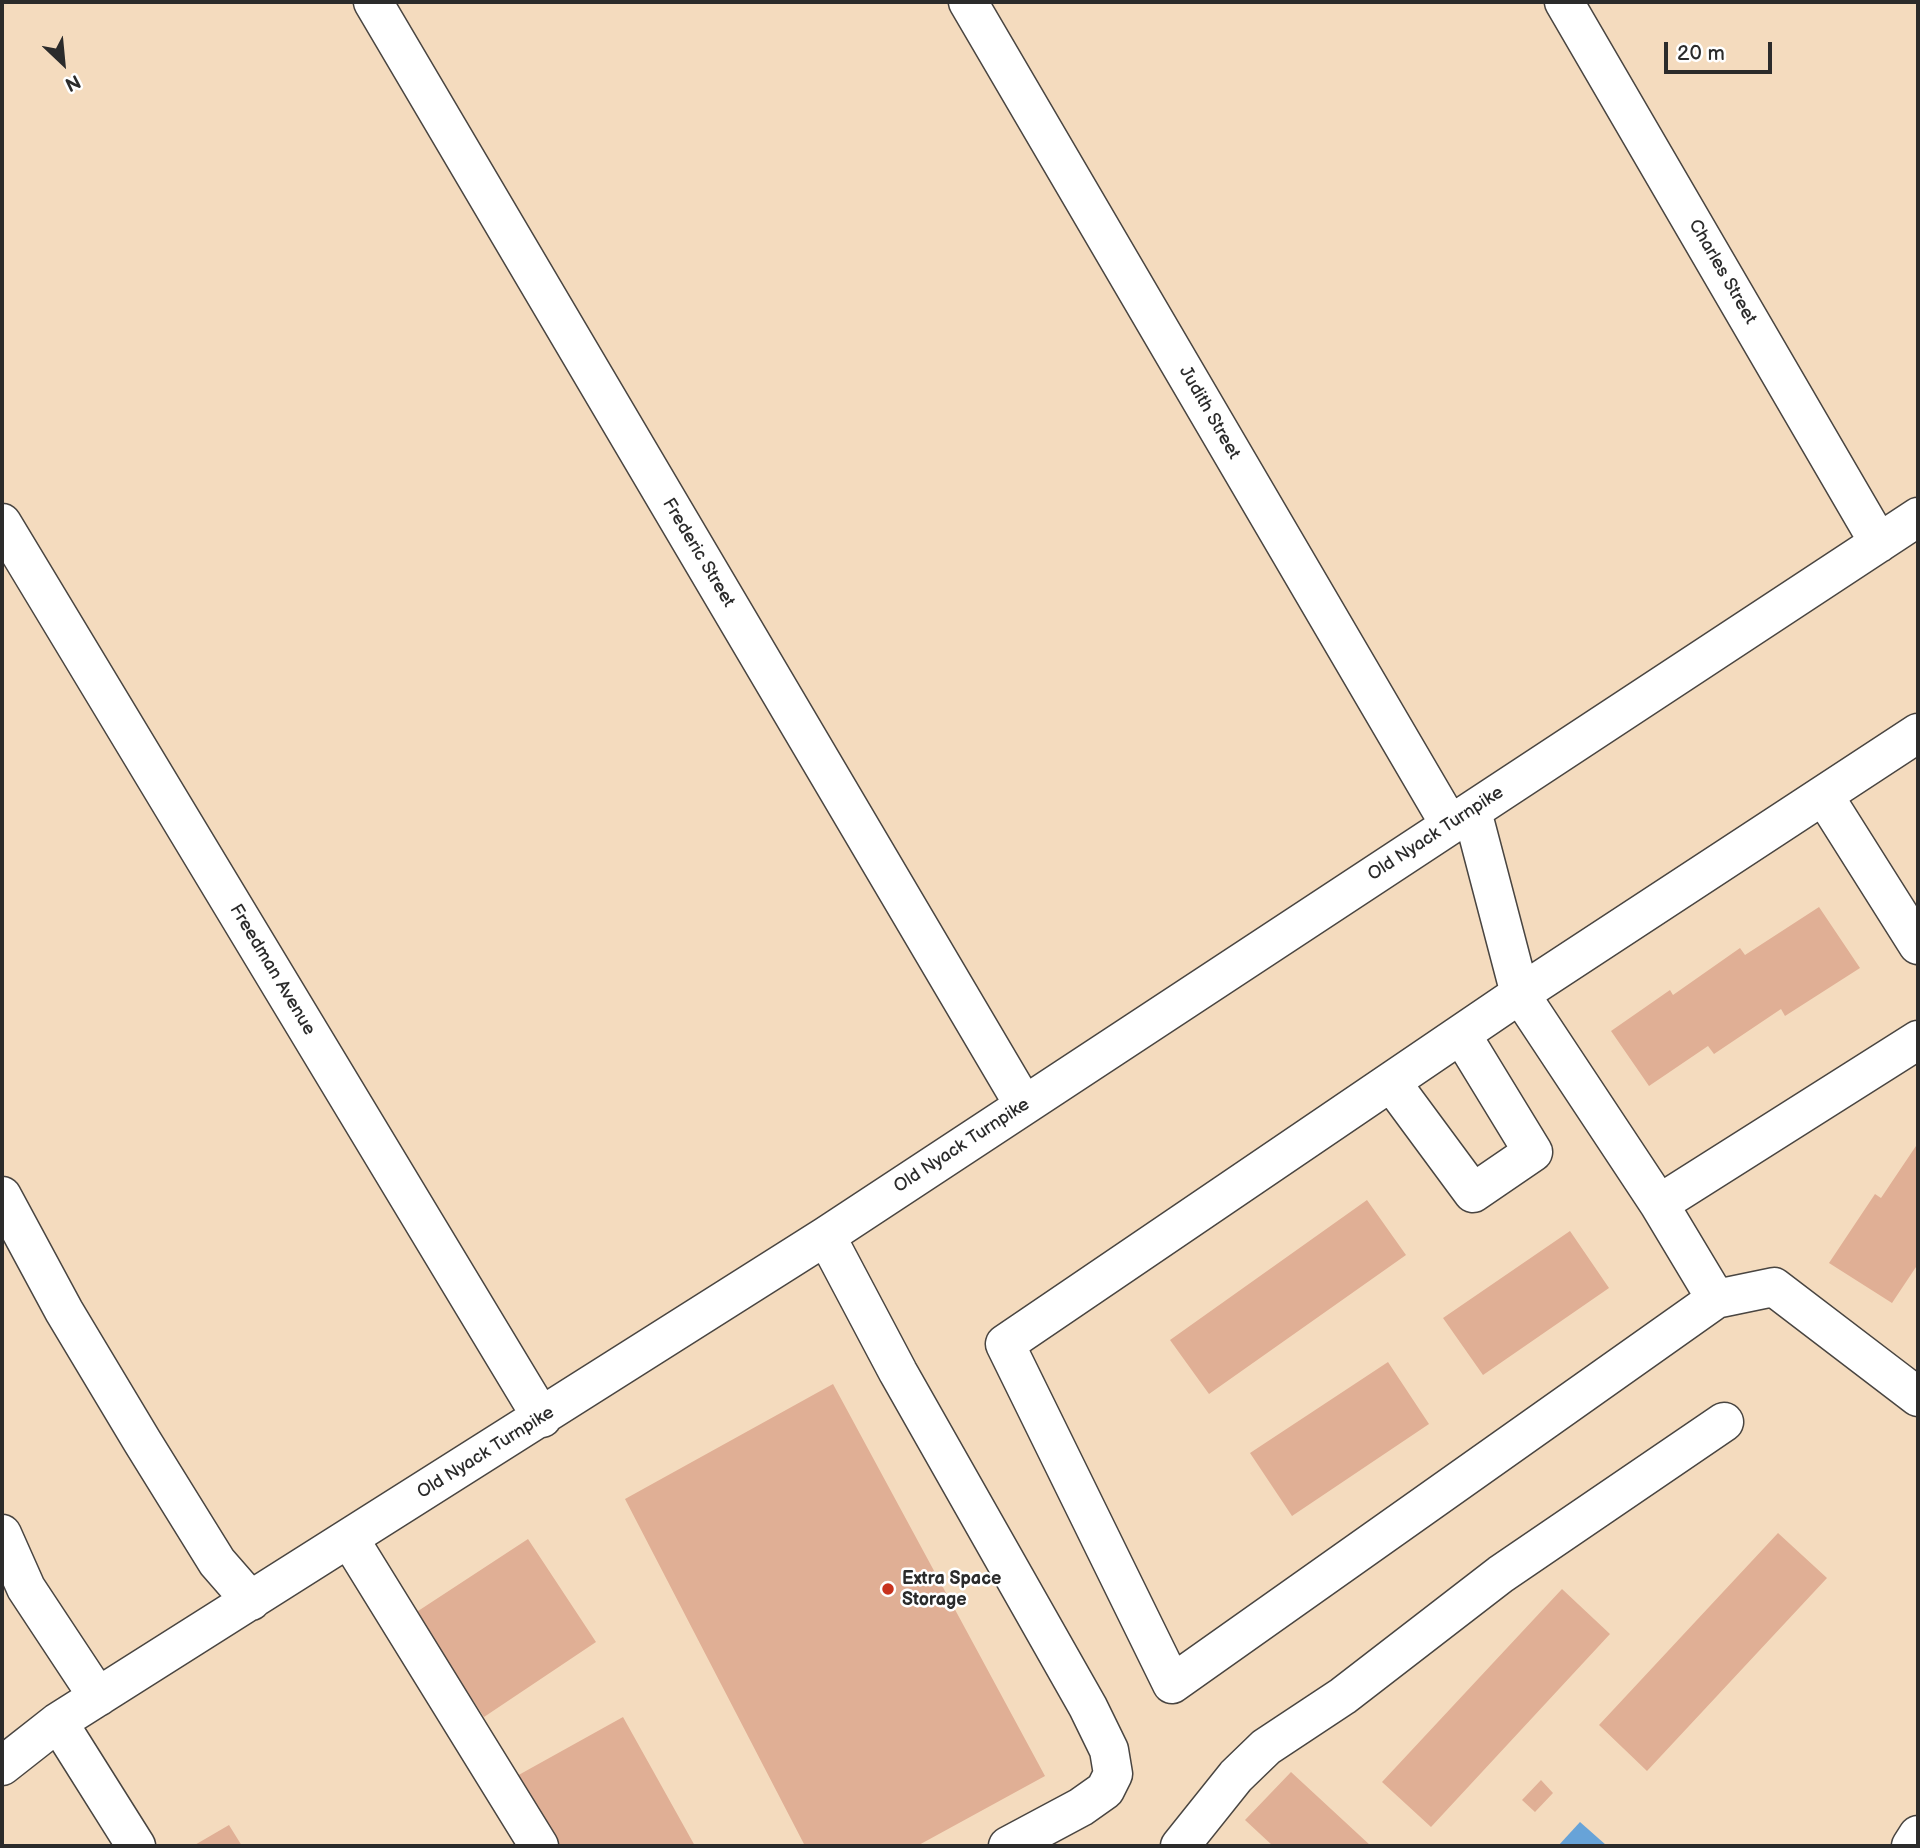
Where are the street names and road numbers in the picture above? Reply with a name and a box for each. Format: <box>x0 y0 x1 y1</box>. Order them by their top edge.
street label: Charles Street <box>1683 216 1761 328</box>
street label: Judith Street <box>1174 363 1244 463</box>
street label: Frederic Street <box>657 495 739 611</box>
street label: Old Nyack Turnpike <box>1364 782 1508 886</box>
street label: Freedman Avenue <box>224 901 320 1039</box>
street label: Old Nyack Turnpike <box>890 1094 1034 1198</box>
street label: Old Nyack Turnpike <box>414 1402 558 1504</box>

